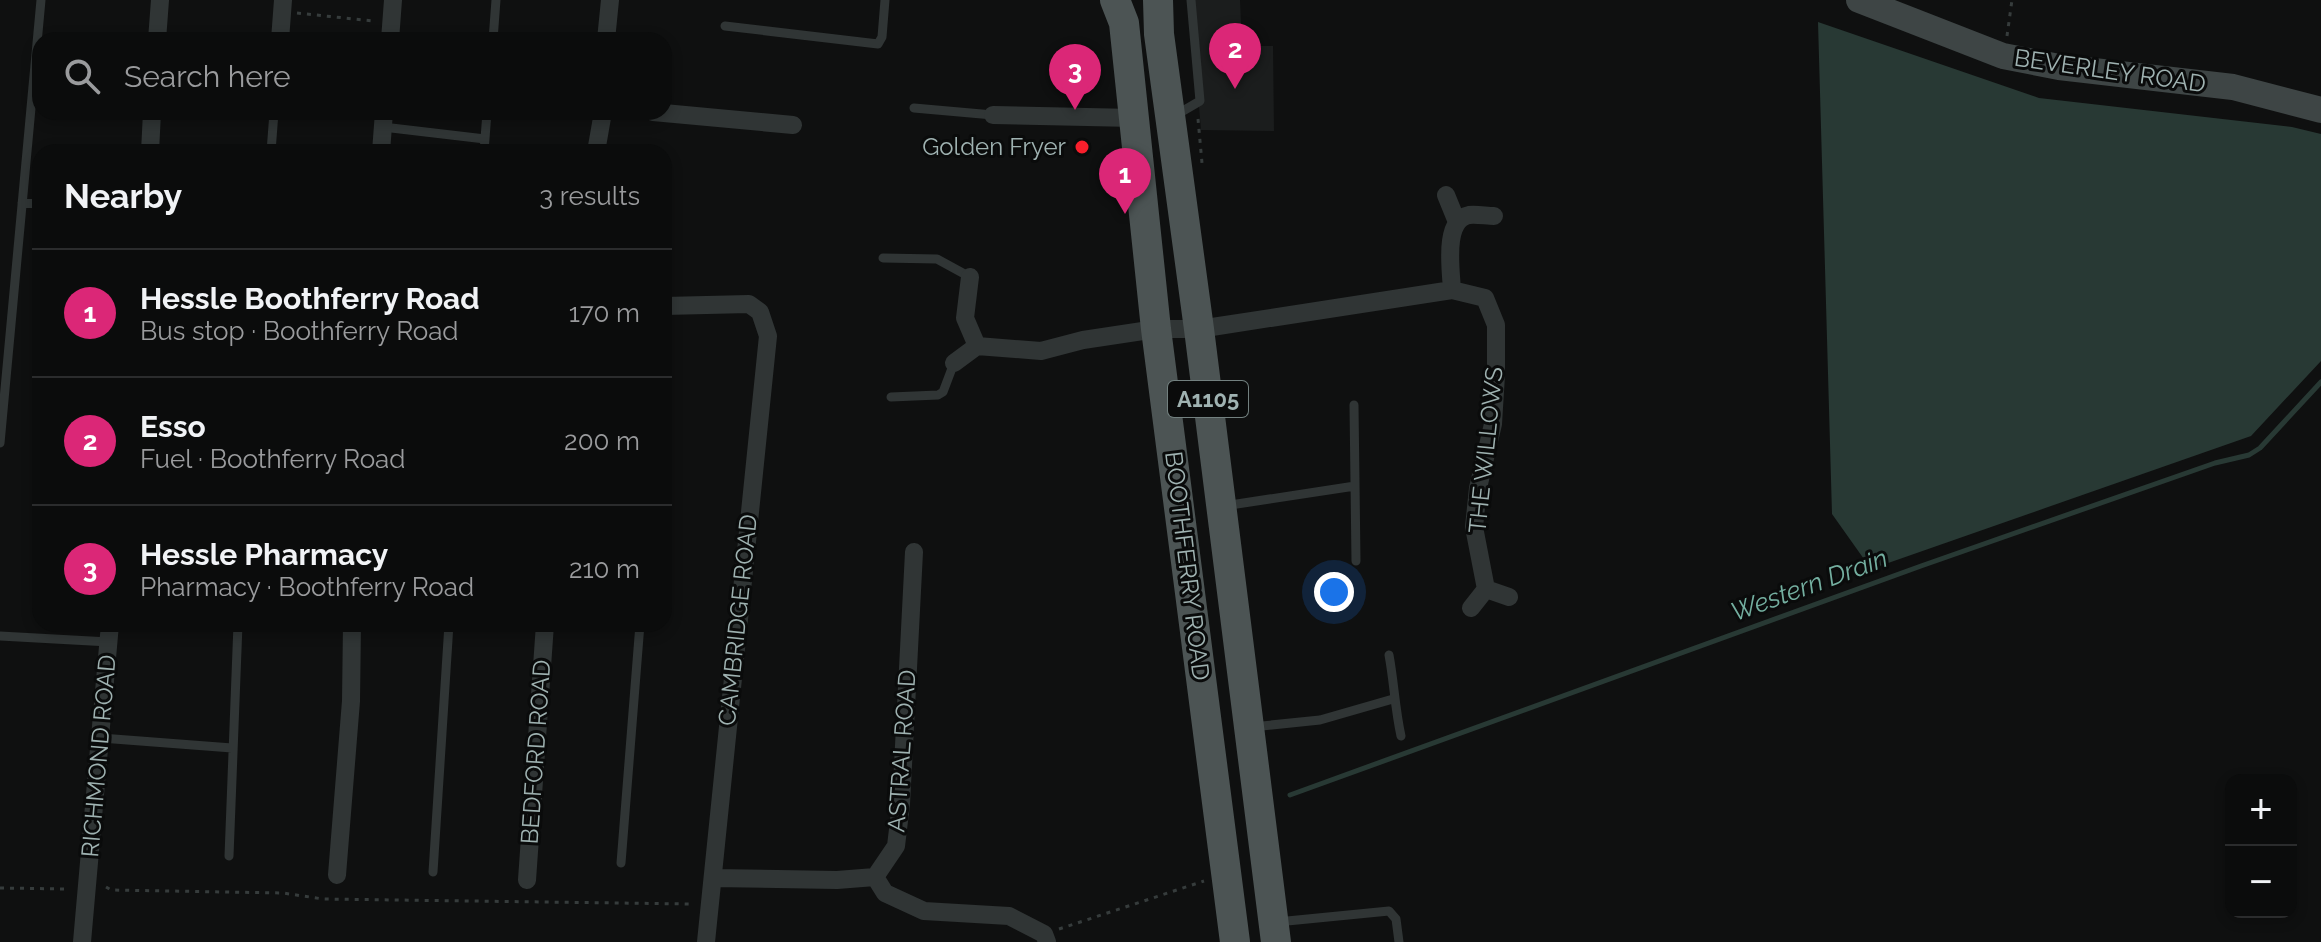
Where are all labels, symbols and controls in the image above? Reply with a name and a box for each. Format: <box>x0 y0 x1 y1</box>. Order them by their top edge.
pin: 2 <box>1209 23 1261 89</box>
search box <box>32 32 672 120</box>
street label: BEVERLEY ROAD <box>2012 43 2208 98</box>
pin: 3 <box>1049 44 1101 110</box>
icon: search <box>60 54 104 98</box>
text: Search here <box>124 59 291 94</box>
place label: Golden Fryer <box>922 132 1067 161</box>
marker: Golden Fryer <box>1073 138 1091 156</box>
pin: 1 <box>1099 148 1151 214</box>
text: Nearby <box>64 176 182 216</box>
text: 3 results <box>539 181 640 211</box>
text: Hessle Boothferry Road <box>140 281 480 316</box>
text: 1 <box>84 298 96 328</box>
text: 170 m <box>569 298 640 328</box>
text: Bus stop · Boothferry Road <box>140 316 459 346</box>
street label: THE WILLOWS <box>1462 365 1509 535</box>
road number: A1105 <box>1168 381 1248 417</box>
text: Esso <box>140 409 206 444</box>
text: 2 <box>83 426 97 456</box>
text: 200 m <box>564 426 640 456</box>
text: Fuel · Boothferry Road <box>140 444 405 474</box>
street label: BOOTHFERRY ROAD <box>1159 450 1216 682</box>
street label: CAMBRIDGE ROAD <box>712 513 763 727</box>
text: Hessle Pharmacy <box>140 537 388 572</box>
water label: Western Drain <box>1727 543 1891 627</box>
text: 3 <box>83 554 97 584</box>
text: 210 m <box>569 554 640 584</box>
text: Pharmacy · Boothferry Road <box>140 572 474 602</box>
your location <box>1314 572 1354 612</box>
street label: RICHMOND ROAD <box>75 654 122 858</box>
street label: BEDFORD ROAD <box>515 659 556 845</box>
street label: ASTRAL ROAD <box>881 669 922 833</box>
map controls <box>2225 774 2297 918</box>
button: + <box>2225 774 2297 846</box>
button: − <box>2225 846 2297 918</box>

